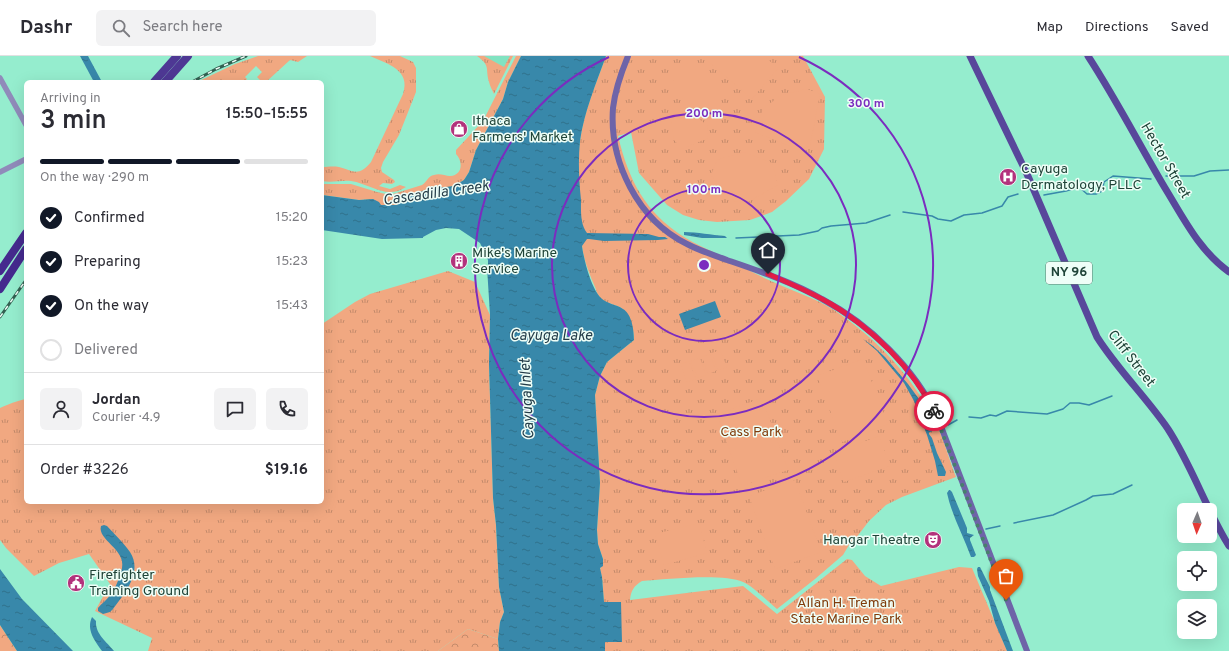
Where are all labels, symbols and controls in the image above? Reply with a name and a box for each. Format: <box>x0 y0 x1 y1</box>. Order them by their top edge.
search box <box>96 10 376 46</box>
text: Dashr <box>20 16 72 40</box>
icon: search <box>110 17 132 39</box>
text: Search here <box>142 18 223 37</box>
text: Map <box>1037 19 1063 36</box>
text: Directions <box>1085 19 1149 36</box>
text: Saved <box>1171 19 1209 36</box>
text: Arriving in <box>40 91 101 107</box>
text: 300 m <box>848 96 884 112</box>
text: 3 min <box>40 105 107 138</box>
text: 15:50–15:55 <box>226 105 308 124</box>
text: 200 m <box>686 106 722 122</box>
place label: Ithaca Farmers' Market <box>472 113 573 146</box>
shop icon: Ithaca Farmers' Market <box>449 119 469 139</box>
street label: Hector Street <box>1136 120 1194 202</box>
place label: Cayuga Dermatology, PLLC <box>1021 161 1141 194</box>
hospital icon: Cayuga Dermatology, PLLC <box>998 167 1018 187</box>
text: On the way · 290 m <box>40 170 149 186</box>
water label: Cascadilla Creek <box>382 177 491 211</box>
text: 100 m <box>687 182 721 198</box>
icon: check <box>40 207 62 229</box>
text: Confirmed <box>74 209 145 228</box>
text: 15:20 <box>276 210 308 226</box>
pin <box>751 233 785 274</box>
icon: home <box>757 239 779 261</box>
place label: Mike's Marine Service <box>472 245 557 278</box>
icon: check <box>40 251 62 273</box>
building icon: Mike's Marine Service <box>449 251 469 271</box>
text: Preparing <box>74 253 141 272</box>
text: 15:23 <box>276 254 308 270</box>
centre of rings <box>697 258 711 272</box>
road number: NY 96 <box>1046 262 1092 284</box>
icon: check <box>40 295 62 317</box>
text: On the way <box>74 297 149 316</box>
text: 15:43 <box>276 298 308 314</box>
water label: Cayuga Lake <box>510 327 593 346</box>
street label: Cliff Street <box>1104 327 1158 391</box>
text: Delivered <box>74 341 138 360</box>
water label: Cayuga Inlet <box>516 357 540 440</box>
button: person <box>40 388 82 430</box>
button: chat <box>214 388 256 430</box>
button: phone <box>266 388 308 430</box>
text: Jordan <box>92 391 141 410</box>
courier <box>914 391 954 431</box>
icon: bike <box>923 400 945 422</box>
text: Courier · 4.9 <box>92 410 160 426</box>
park label: Cass Park <box>720 424 782 441</box>
text: Order #3226 <box>40 461 129 480</box>
text: $19.16 <box>265 461 308 480</box>
north arrow <box>1177 503 1217 543</box>
map controls <box>1177 503 1217 639</box>
theatre icon: Hangar Theatre <box>923 530 943 550</box>
place label: Hangar Theatre <box>823 532 920 549</box>
button: locate <box>1177 551 1217 591</box>
pin <box>989 559 1023 600</box>
icon: bag <box>995 565 1017 587</box>
place label: Firefighter Training Ground <box>89 567 189 600</box>
public building icon: Firefighter Training Ground <box>66 573 86 593</box>
park label: Allan H. Treman State Marine Park <box>790 595 902 628</box>
button: layers <box>1177 599 1217 639</box>

